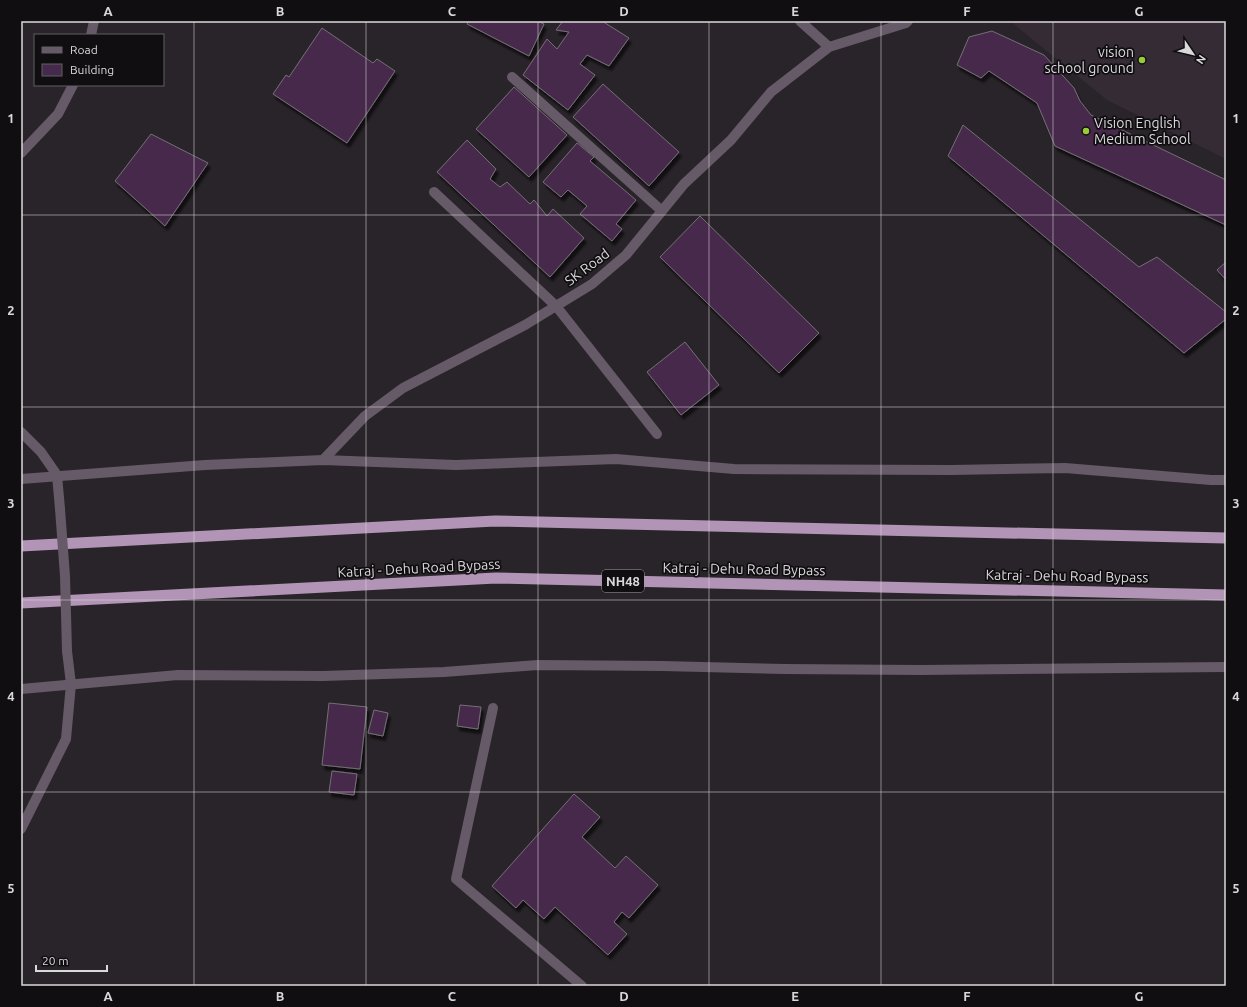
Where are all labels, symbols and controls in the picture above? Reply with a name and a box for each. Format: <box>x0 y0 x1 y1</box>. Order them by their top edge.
text: A <box>103 4 113 18</box>
text: B <box>276 4 285 18</box>
text: C <box>448 4 457 18</box>
text: D <box>619 4 629 18</box>
text: E <box>791 4 799 18</box>
text: F <box>963 4 971 18</box>
text: G <box>1135 4 1144 18</box>
legend <box>34 34 164 86</box>
north arrow <box>1173 34 1213 74</box>
text: Road <box>70 43 98 56</box>
place label: vision school ground <box>1044 44 1134 76</box>
text: N <box>1194 53 1208 67</box>
marker: vision school ground <box>1137 55 1147 65</box>
text: Building <box>70 63 114 76</box>
text: 1 <box>7 111 15 125</box>
text: 1 <box>1232 111 1240 125</box>
place label: Vision English Medium School <box>1094 115 1191 147</box>
marker: Vision English Medium School <box>1081 126 1091 136</box>
street label: SK Road <box>562 245 612 289</box>
text: 2 <box>7 303 15 317</box>
text: 2 <box>1232 303 1240 317</box>
text: 3 <box>7 496 15 510</box>
text: 3 <box>1232 496 1240 510</box>
street label: Katraj - Dehu Road Bypass <box>337 556 501 580</box>
street label: Katraj - Dehu Road Bypass <box>662 560 826 578</box>
street label: Katraj - Dehu Road Bypass <box>985 567 1149 585</box>
road number: NH48 <box>602 570 644 592</box>
text: 4 <box>7 689 15 703</box>
text: 4 <box>1232 689 1240 703</box>
text: 5 <box>7 881 15 895</box>
text: 5 <box>1232 881 1240 895</box>
scale bar <box>36 947 107 973</box>
text: 20 m <box>42 954 69 967</box>
text: A <box>103 989 113 1003</box>
text: B <box>276 989 285 1003</box>
text: C <box>448 989 457 1003</box>
text: D <box>619 989 629 1003</box>
text: E <box>791 989 799 1003</box>
text: F <box>963 989 971 1003</box>
text: G <box>1135 989 1144 1003</box>

